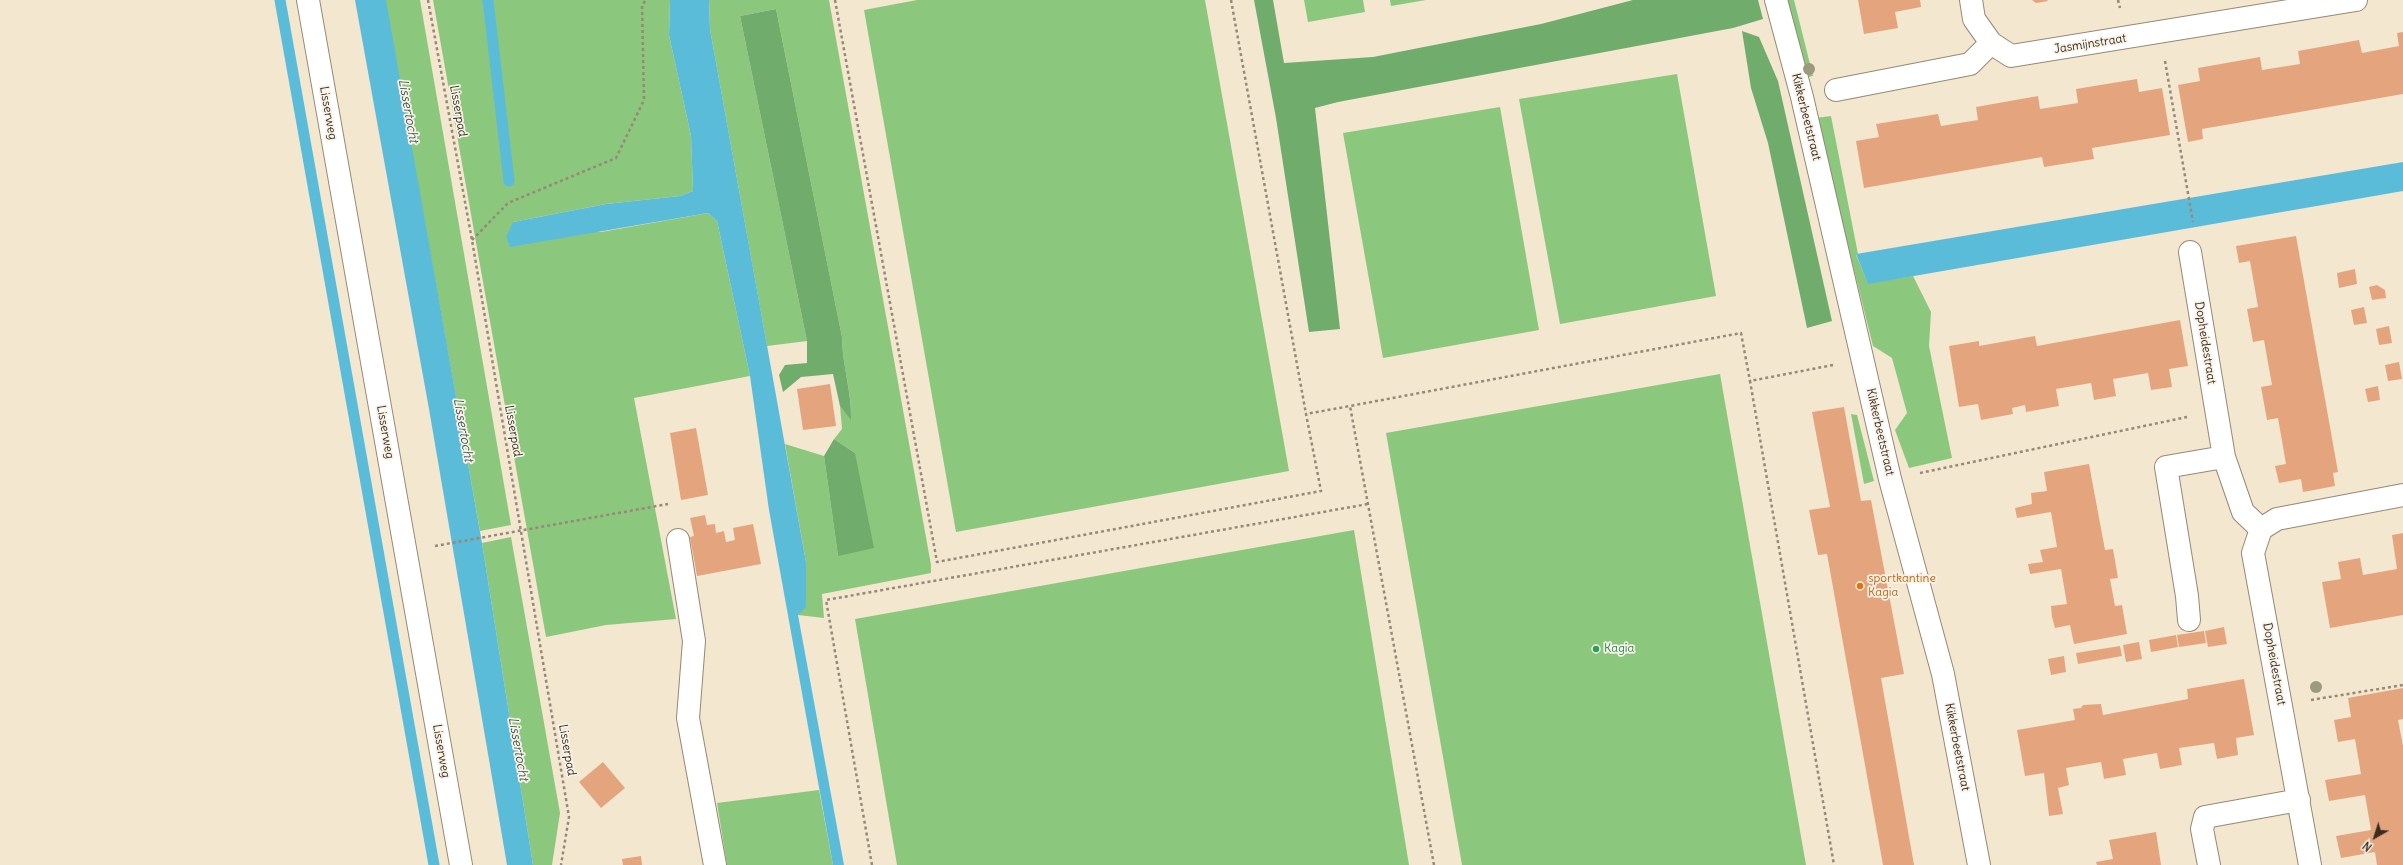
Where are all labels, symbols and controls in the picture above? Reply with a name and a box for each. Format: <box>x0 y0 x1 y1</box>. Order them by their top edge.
street label: Jasmijnstraat <box>2053 31 2127 57</box>
street label: Kikkerbeetstraat <box>1788 72 1824 162</box>
water label: Lissertocht <box>395 78 421 144</box>
street label: Lisserpad <box>446 84 470 138</box>
street label: Lisserweg <box>316 85 340 141</box>
street label: Dopheidestraat <box>2191 301 2219 385</box>
street label: Kikkerbeetstraat <box>1863 387 1897 477</box>
water label: Lissertocht <box>450 397 476 463</box>
street label: Lisserweg <box>373 404 397 460</box>
street label: Lisserpad <box>501 404 525 458</box>
place label: sportkantine Kagia <box>1868 572 1936 600</box>
marker: sportkantine Kagia <box>1855 581 1865 591</box>
street label: Dopheidestraat <box>2260 622 2288 706</box>
place label: Kagia <box>1604 642 1634 656</box>
marker: Kagia <box>1591 644 1601 654</box>
street label: Kikkerbeetstraat <box>1941 702 1973 792</box>
water label: Lissertocht <box>505 716 531 782</box>
street label: Lisserweg <box>429 723 453 779</box>
street label: Lisserpad <box>555 723 579 777</box>
north arrow <box>2355 817 2395 857</box>
text: N <box>2360 838 2375 854</box>

